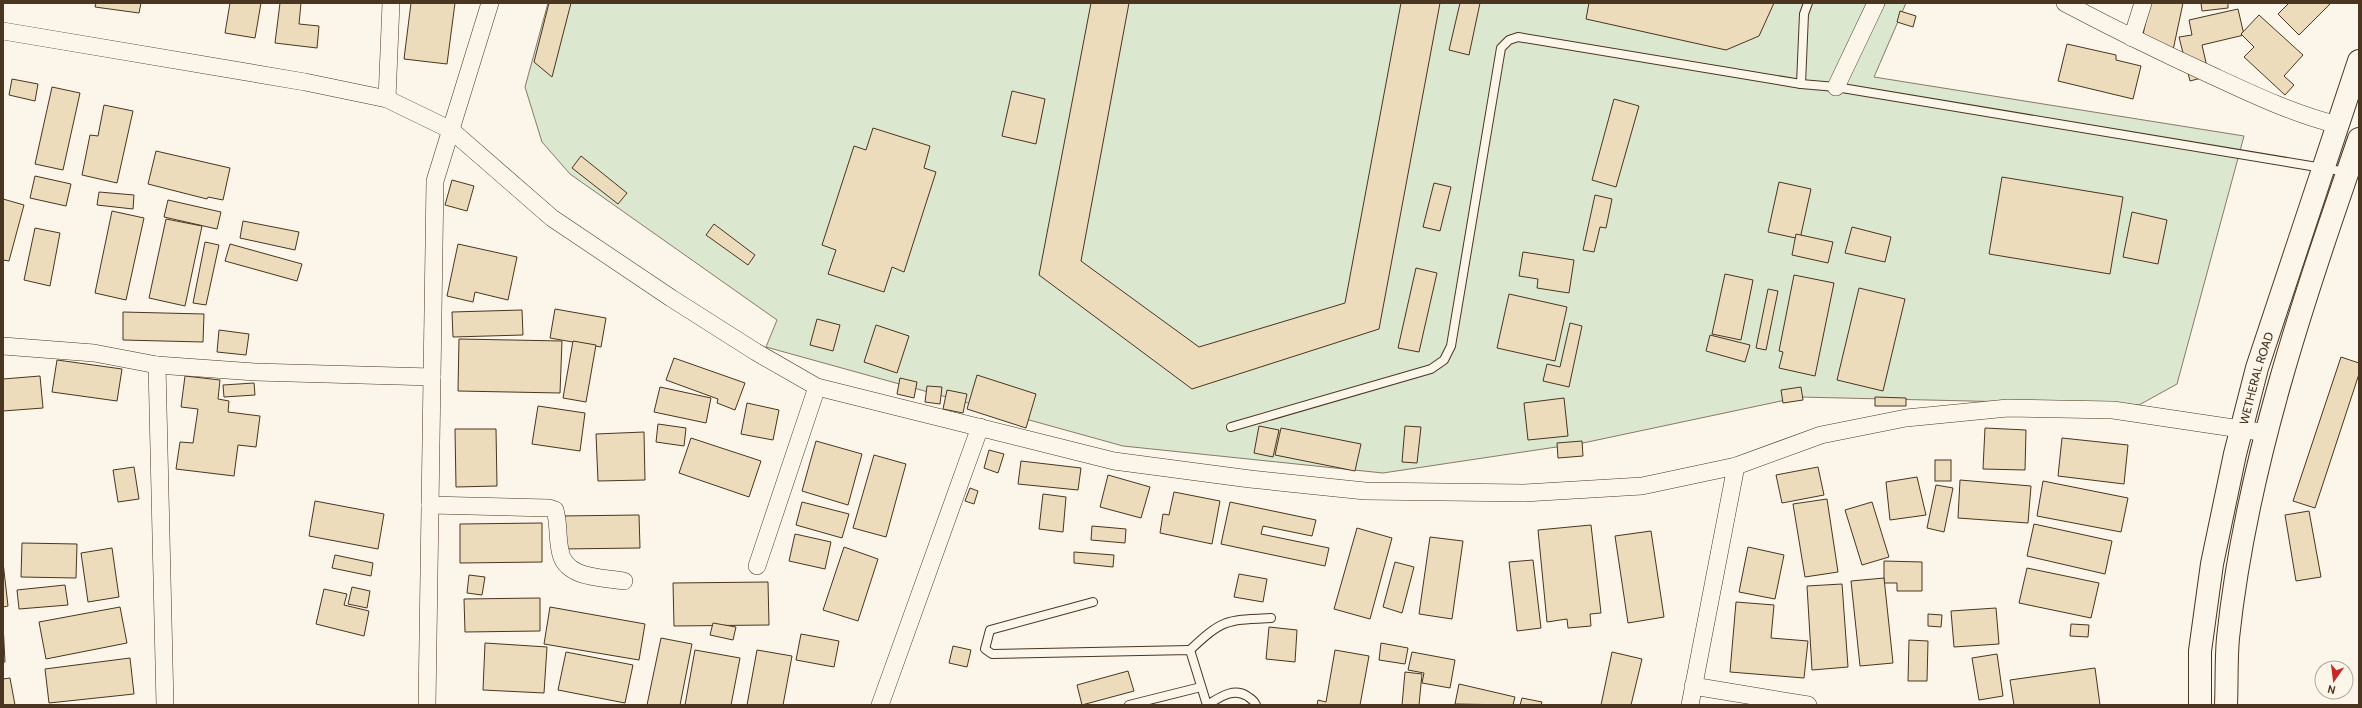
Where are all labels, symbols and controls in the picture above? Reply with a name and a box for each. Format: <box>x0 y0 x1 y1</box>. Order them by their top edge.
street label: WETHERAL ROAD <box>2235 330 2276 426</box>
north arrow <box>2314 660 2354 700</box>
text: N <box>2326 682 2337 697</box>

